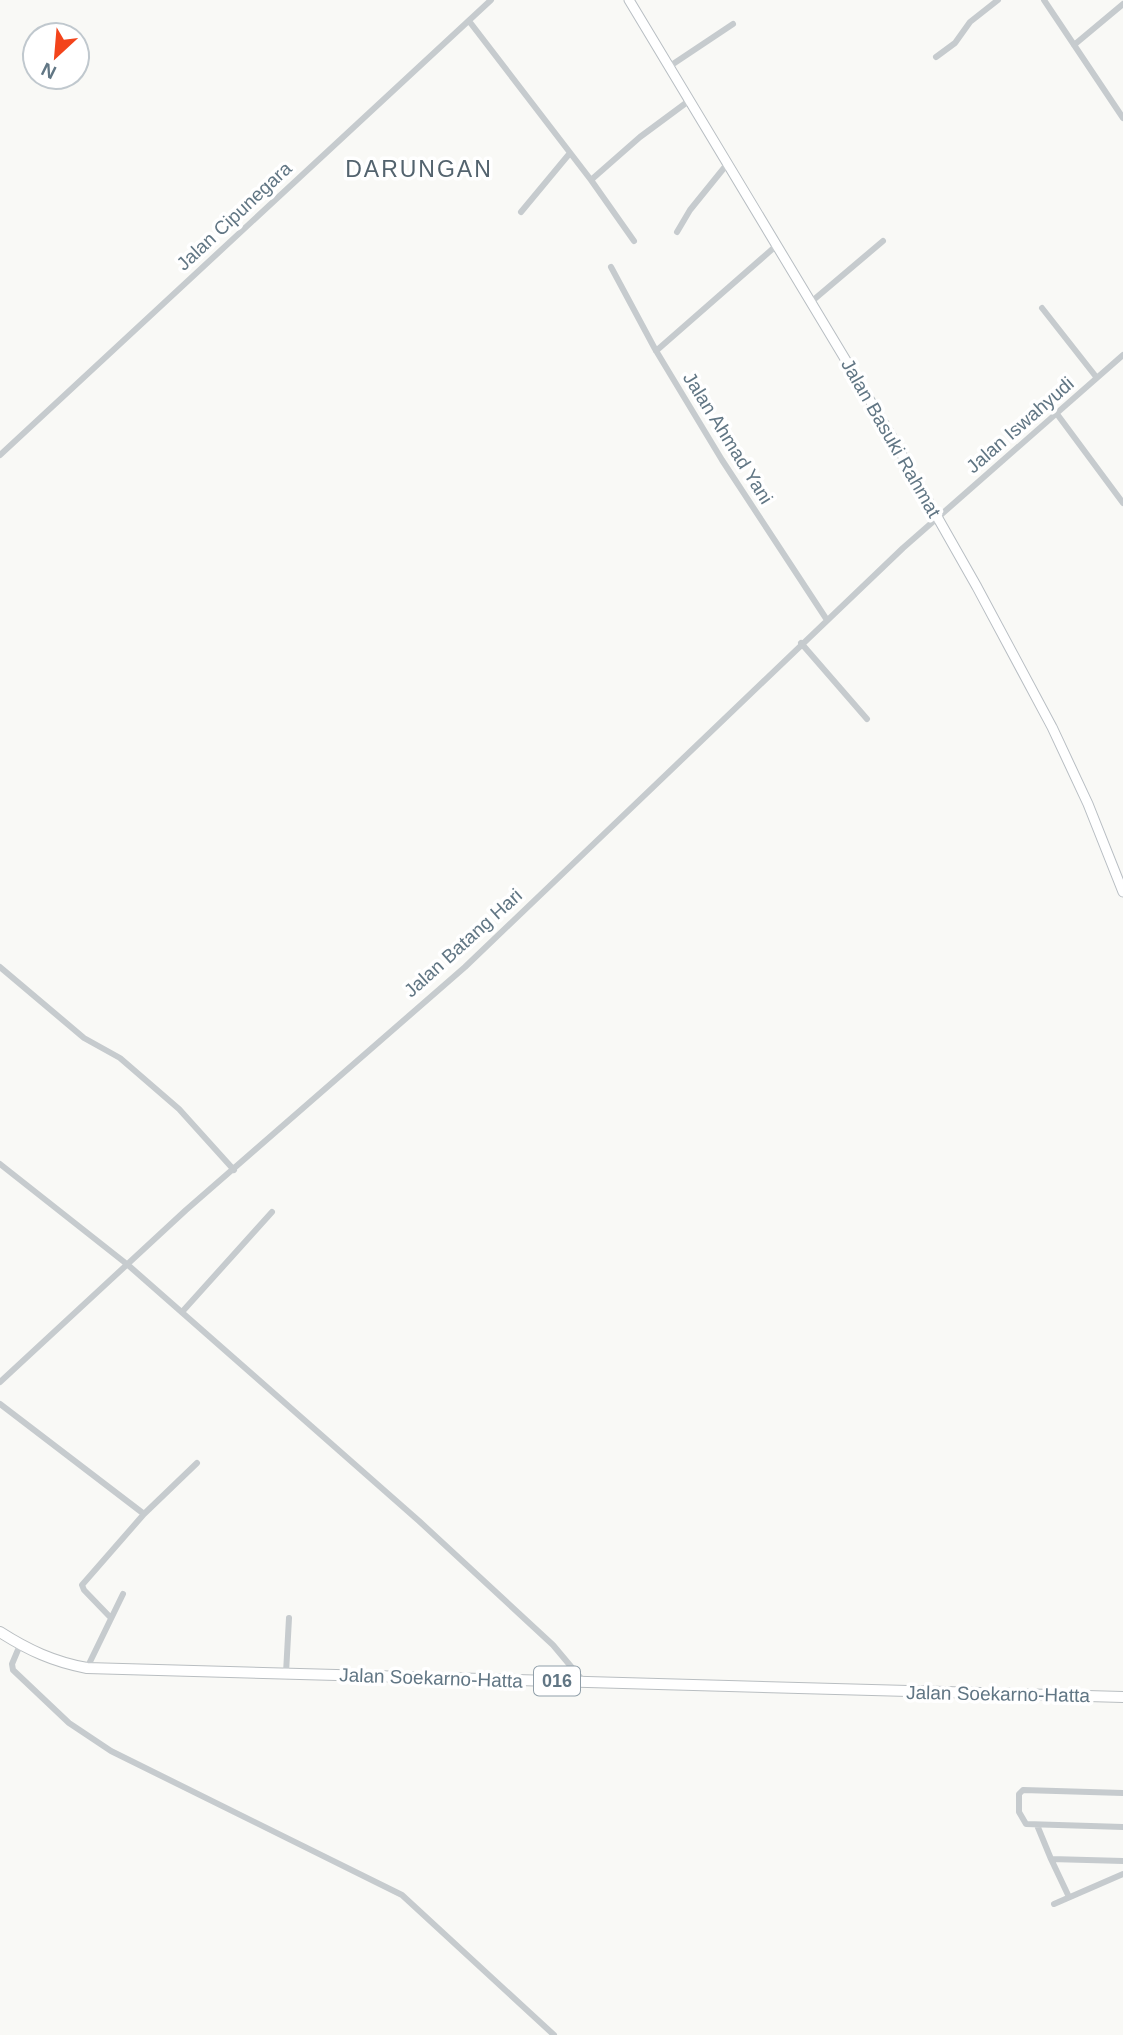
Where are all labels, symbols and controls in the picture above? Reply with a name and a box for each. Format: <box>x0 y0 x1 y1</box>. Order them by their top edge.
north arrow <box>21 21 91 91</box>
text: N <box>38 58 60 83</box>
district label: DARUNGAN <box>345 156 493 182</box>
street label: Jalan Cipunegara <box>172 157 296 274</box>
street label: Jalan Basuki Rahmat <box>837 355 945 522</box>
street label: Jalan Ahmad Yani <box>679 368 777 508</box>
street label: Jalan Iswahyudi <box>962 373 1078 477</box>
street label: Jalan Batang Hari <box>400 885 526 1001</box>
street label: Jalan Soekarno-Hatta <box>339 1664 524 1692</box>
road number: 016 <box>534 1666 580 1696</box>
street label: Jalan Soekarno-Hatta <box>906 1682 1090 1706</box>

